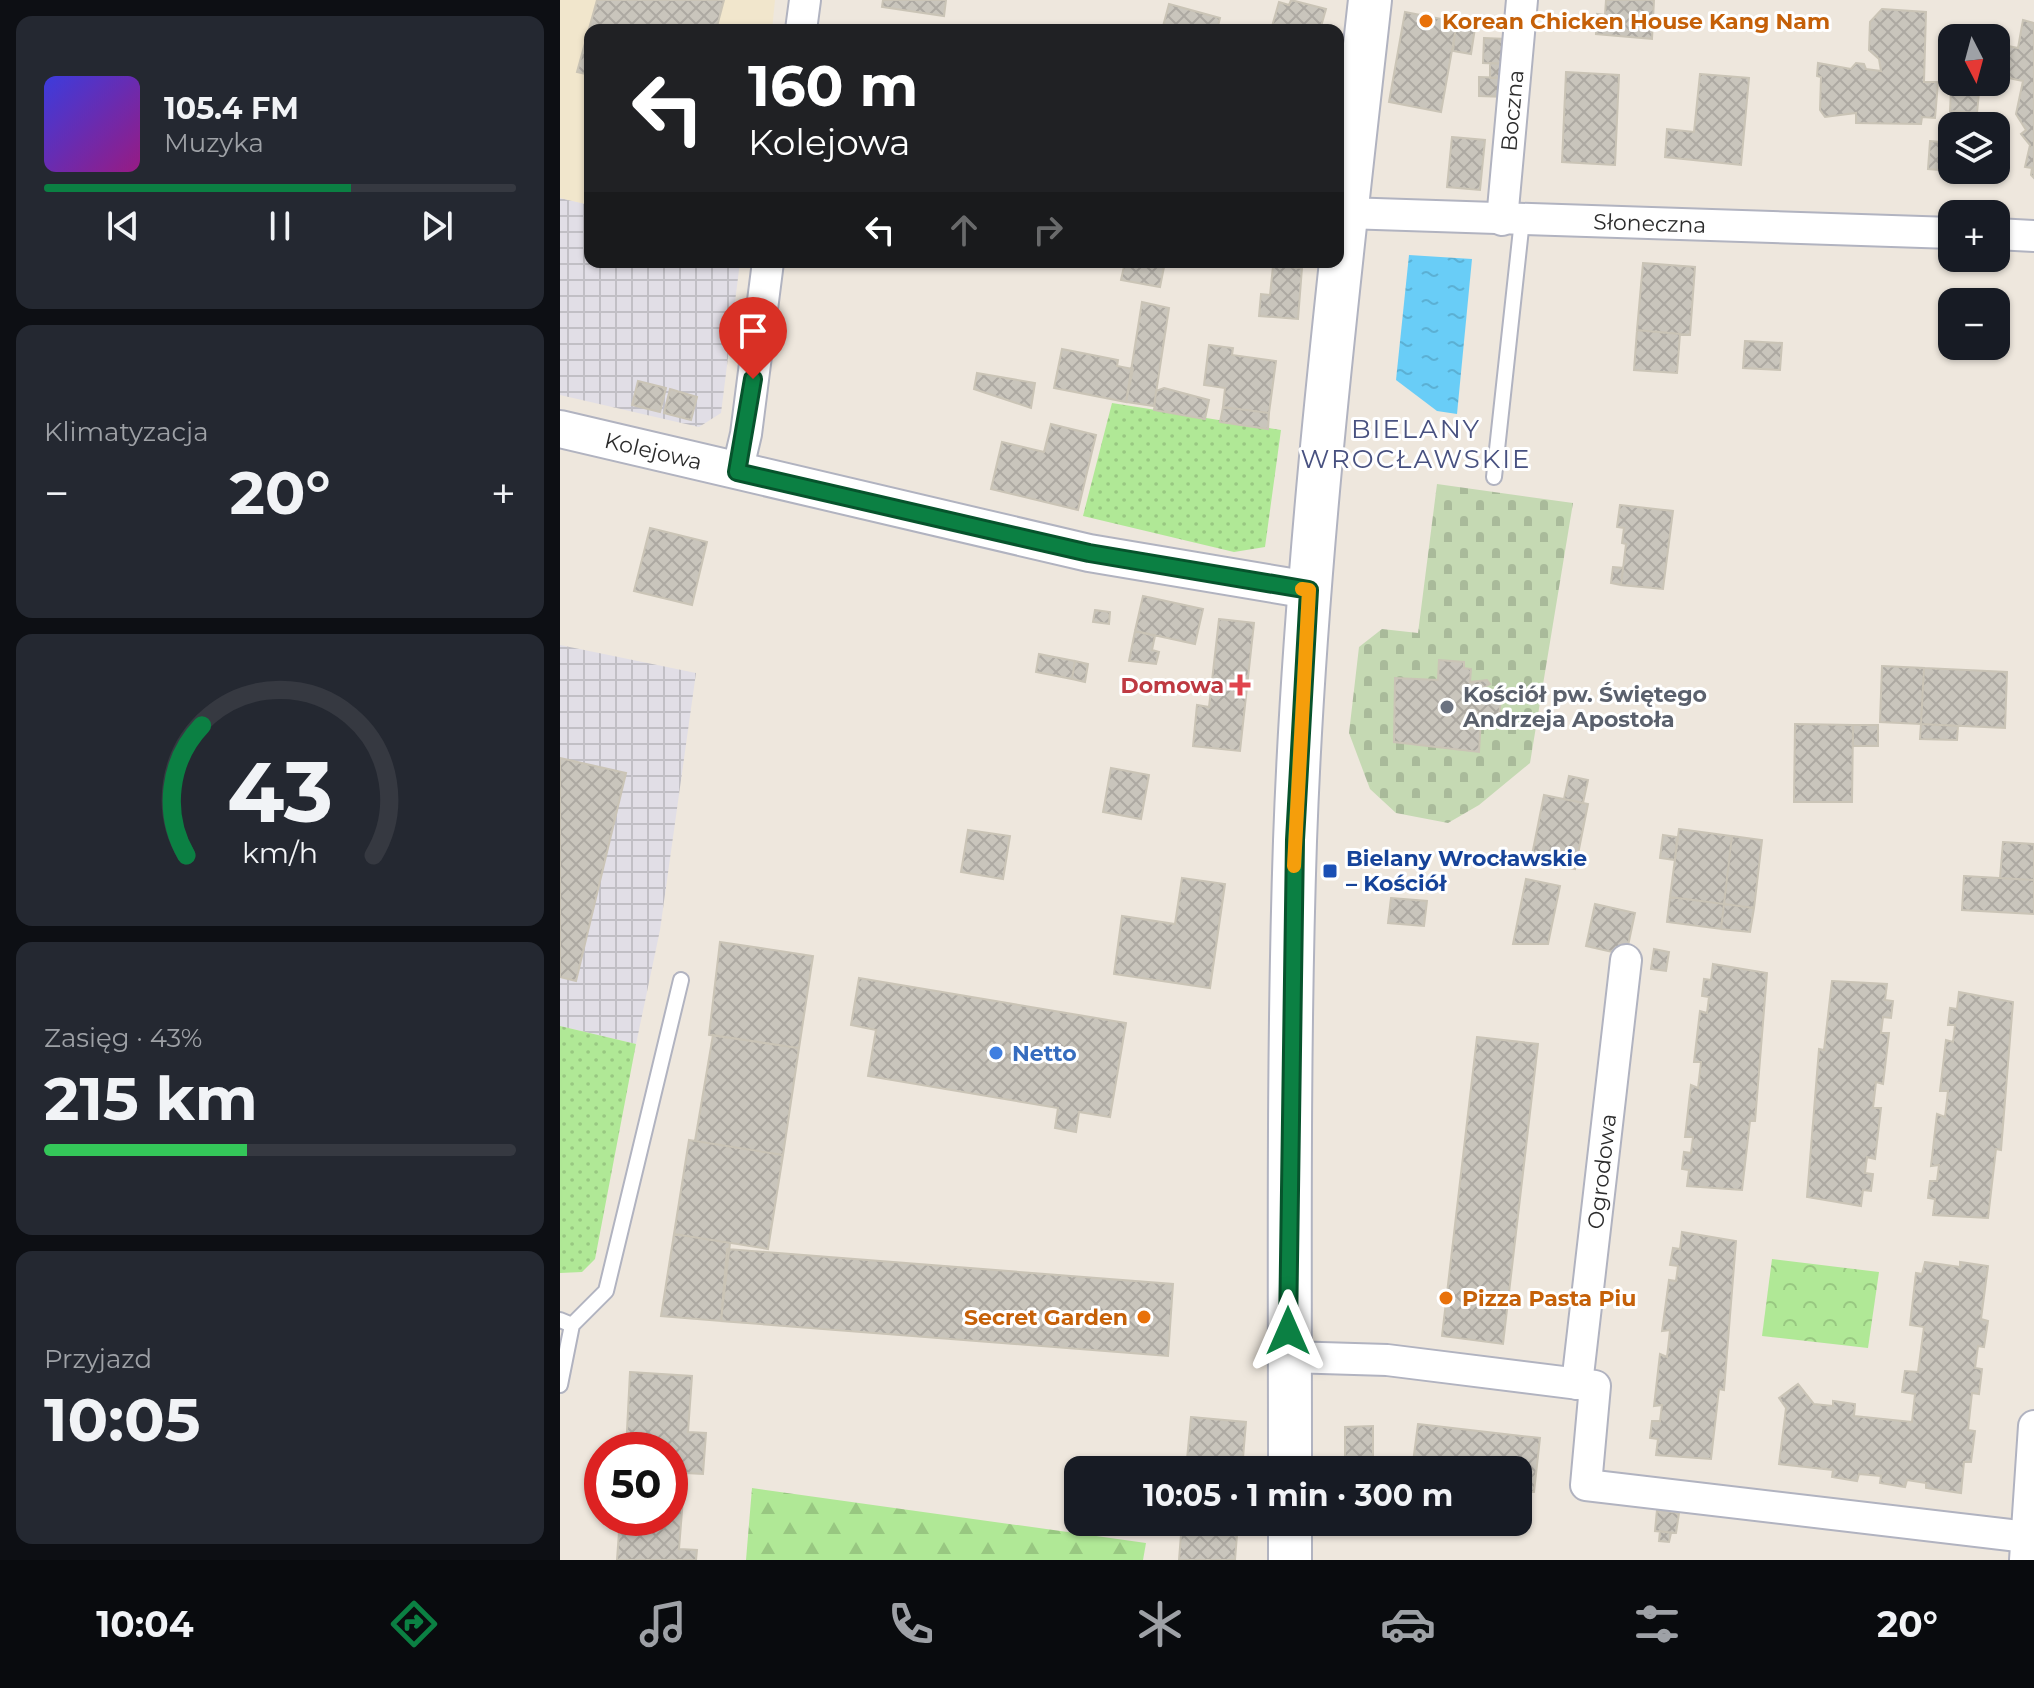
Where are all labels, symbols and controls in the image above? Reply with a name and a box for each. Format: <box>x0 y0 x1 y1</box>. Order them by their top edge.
place label: Korean Chicken House Kang Nam <box>1442 8 1830 35</box>
marker: Korean Chicken House Kang Nam <box>1417 12 1435 30</box>
north arrow <box>1938 24 2010 96</box>
map controls <box>1938 24 2010 360</box>
text: 160 m <box>748 52 918 120</box>
icon: left <box>616 56 720 160</box>
street label: Boczna <box>1495 69 1530 152</box>
text: 105.4 FM <box>164 90 299 127</box>
button: layers <box>1938 112 2010 184</box>
text: Kolejowa <box>748 120 911 164</box>
text: Muzyka <box>164 127 264 159</box>
button: + <box>1938 200 2010 272</box>
icon: previous <box>101 204 145 248</box>
icon: pause <box>258 204 302 248</box>
icon: next <box>415 204 459 248</box>
icon: left <box>858 208 902 252</box>
icon: ahead <box>942 208 986 252</box>
icon: right <box>1026 208 1070 252</box>
street label: Słoneczna <box>1593 208 1707 239</box>
button: − <box>1938 288 2010 360</box>
pin <box>719 297 787 379</box>
icon: arrive <box>731 309 775 353</box>
district label: BIELANY WROCŁAWSKIE <box>1301 413 1531 475</box>
text: Klimatyzacja <box>44 416 209 448</box>
street label: Kolejowa <box>602 427 705 476</box>
text: 20° <box>229 456 331 529</box>
text: − <box>44 466 69 520</box>
text: + <box>491 466 516 520</box>
place label: Domowa <box>1120 672 1224 699</box>
marker: Domowa <box>1231 676 1249 694</box>
place label: Kościół pw. Świętego Andrzeja Apostoła <box>1462 681 1707 733</box>
marker: Kościół pw. Świętego Andrzeja Apostoła <box>1438 698 1456 716</box>
text: 43 <box>227 741 333 843</box>
text: km/h <box>242 835 318 870</box>
place label: Bielany Wrocławskie – Kościół <box>1346 845 1587 897</box>
marker: Bielany Wrocławskie – Kościół <box>1321 862 1339 880</box>
text: Zasięg · 43% <box>44 1022 202 1054</box>
place label: Netto <box>1012 1040 1077 1067</box>
marker: Netto <box>987 1044 1005 1062</box>
text: 215 km <box>44 1062 258 1135</box>
street label: Ogrodowa <box>1582 1112 1622 1231</box>
place label: Pizza Pasta Piu <box>1462 1285 1636 1312</box>
position arrow <box>1246 1289 1330 1373</box>
marker: Pizza Pasta Piu <box>1437 1289 1455 1307</box>
place label: Secret Garden <box>964 1304 1128 1331</box>
marker: Secret Garden <box>1135 1308 1153 1326</box>
text: Przyjazd <box>44 1343 152 1375</box>
text: 10:05 <box>44 1383 200 1456</box>
speed limit sign: 50 <box>584 1432 688 1536</box>
text: 10:05 · 1 min · 300 m <box>1143 1477 1453 1514</box>
icon: directions <box>386 1596 442 1652</box>
icon: music <box>635 1596 691 1652</box>
icon: phone <box>883 1596 939 1652</box>
icon: climate <box>1132 1596 1188 1652</box>
icon: car <box>1380 1596 1436 1652</box>
icon: filters <box>1629 1596 1685 1652</box>
text: 10:04 <box>96 1602 194 1646</box>
text: 20° <box>1877 1602 1938 1646</box>

